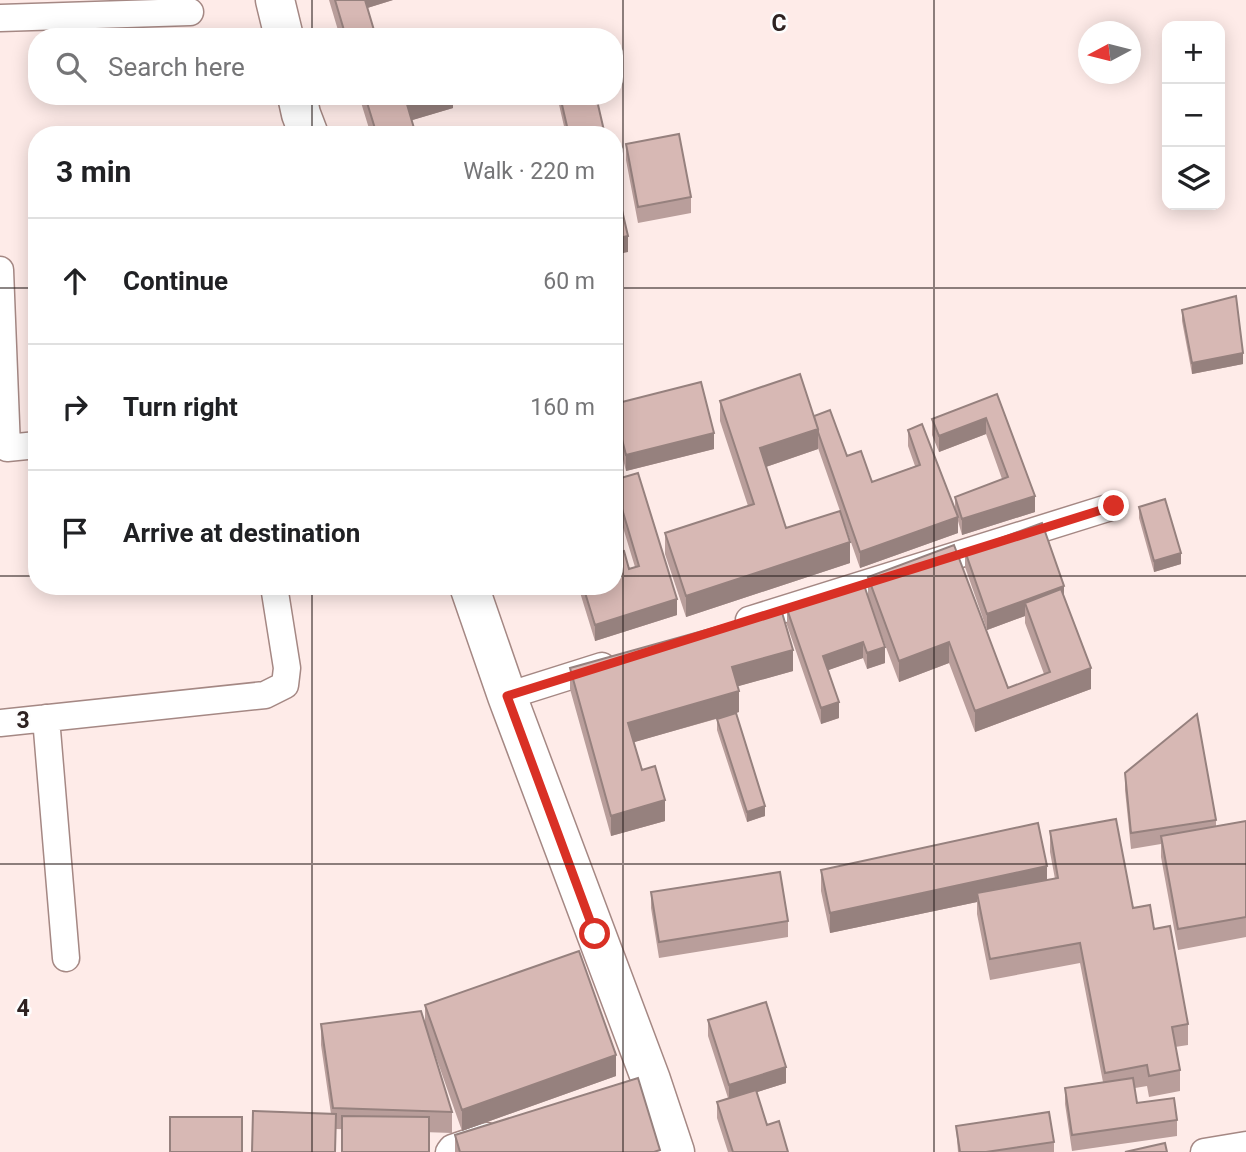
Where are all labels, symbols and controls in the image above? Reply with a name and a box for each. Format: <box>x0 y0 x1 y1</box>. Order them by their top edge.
text: C <box>771 10 787 37</box>
north arrow <box>1078 21 1141 84</box>
map controls <box>1162 21 1225 210</box>
button: + <box>1162 21 1225 84</box>
search box <box>28 28 623 105</box>
icon: search <box>52 48 90 86</box>
text: Search here <box>108 52 245 82</box>
button: − <box>1162 84 1225 147</box>
button: layers <box>1162 147 1225 210</box>
text: 3 min <box>56 154 131 189</box>
text: Walk · 220 m <box>463 158 595 185</box>
icon: ahead <box>56 262 94 300</box>
text: Continue <box>123 266 228 296</box>
text: 60 m <box>543 268 595 295</box>
icon: right <box>56 388 94 426</box>
text: Turn right <box>123 392 238 422</box>
text: 160 m <box>530 394 595 421</box>
route end <box>1098 490 1129 521</box>
icon: arrive <box>56 514 94 552</box>
text: Arrive at destination <box>123 518 360 548</box>
text: 3 <box>16 707 30 734</box>
route start <box>579 918 610 949</box>
text: 4 <box>16 995 30 1022</box>

